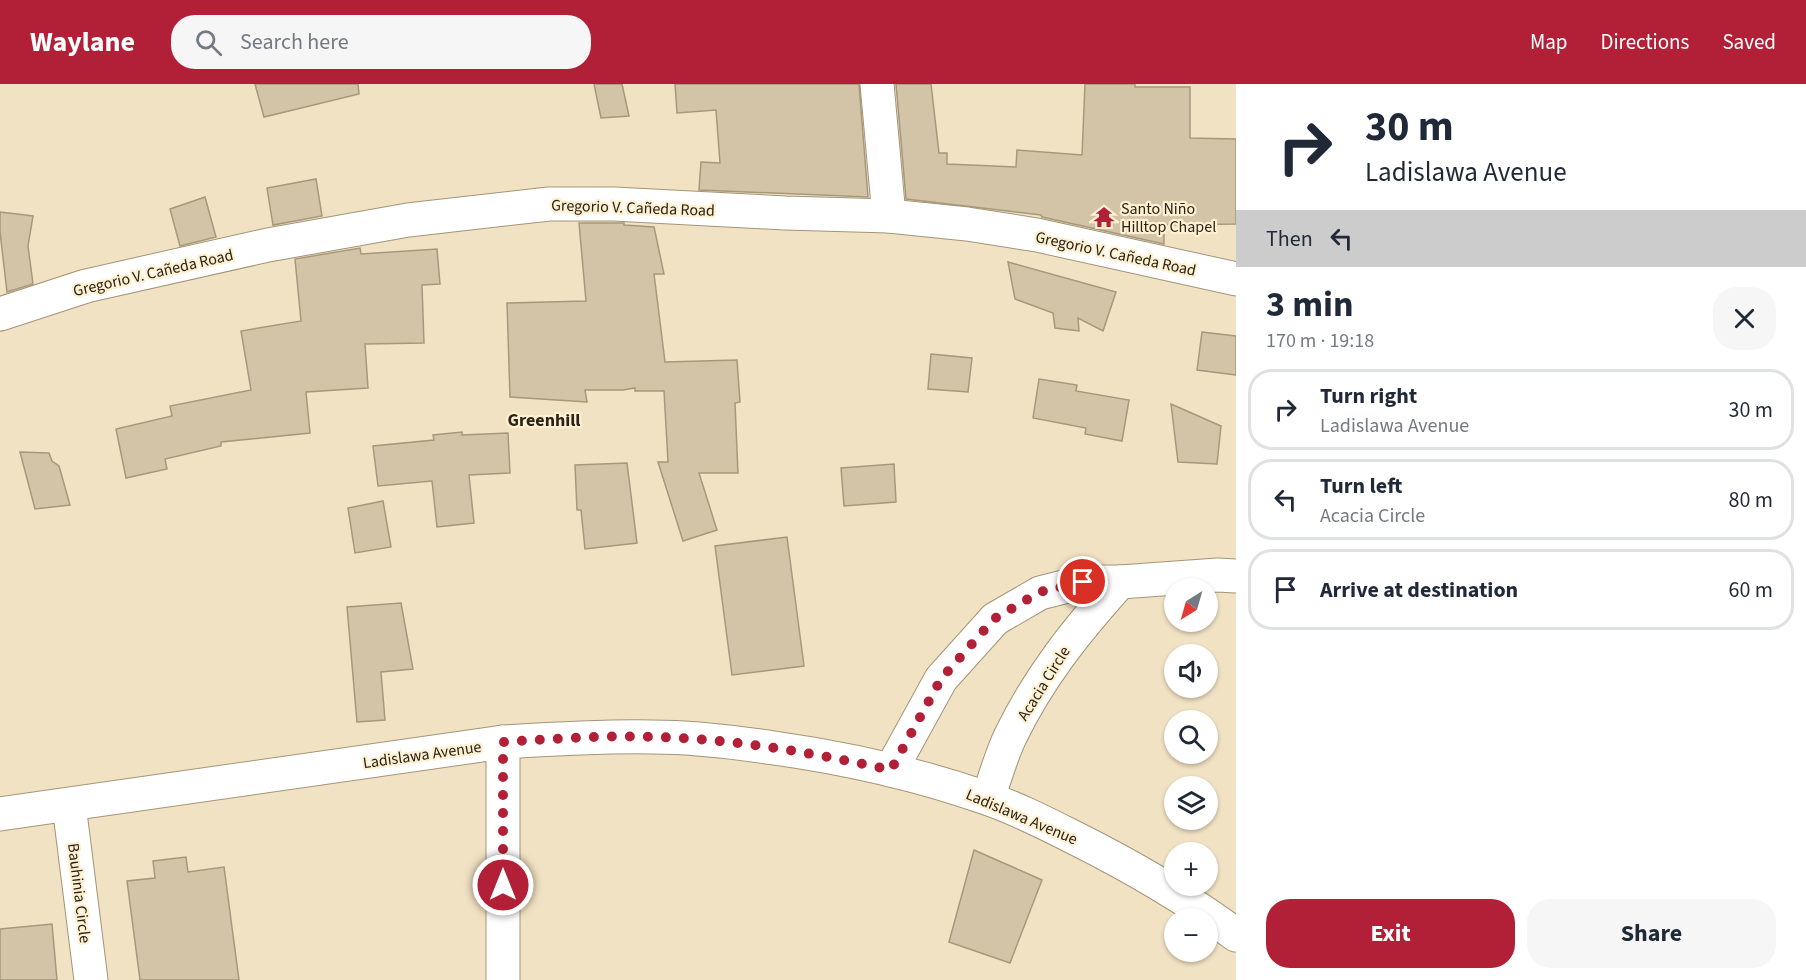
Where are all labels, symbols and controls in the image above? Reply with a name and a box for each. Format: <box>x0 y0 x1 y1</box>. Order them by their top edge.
search box <box>171 15 591 69</box>
text: Waylane <box>30 22 135 62</box>
icon: search <box>192 26 225 59</box>
text: Search here <box>240 26 349 58</box>
text: Map <box>1530 27 1568 57</box>
text: Directions <box>1601 27 1689 57</box>
text: Saved <box>1722 27 1776 57</box>
text: 30 m <box>1365 97 1454 157</box>
icon: right <box>1266 108 1344 186</box>
text: Ladislawa Avenue <box>1365 153 1567 192</box>
street label: Gregorio V. Cañeda Road <box>551 194 715 222</box>
place label: Santo Niño Hilltop Chapel <box>1121 198 1216 238</box>
temple icon: Santo Niño Hilltop Chapel <box>1092 205 1116 229</box>
icon: left <box>1325 222 1358 255</box>
text: Then <box>1266 223 1313 255</box>
street label: Gregorio V. Cañeda Road <box>1033 226 1198 282</box>
street label: Gregorio V. Cañeda Road <box>71 244 235 302</box>
text: 3 min <box>1266 279 1354 330</box>
button: close <box>1713 287 1776 350</box>
text: 170 m · 19:18 <box>1266 327 1374 355</box>
text: Turn right <box>1320 380 1417 412</box>
icon: right <box>1269 393 1302 426</box>
text: 30 m <box>1728 394 1773 426</box>
district label: Greenhill <box>508 408 580 433</box>
text: Ladislawa Avenue <box>1320 412 1469 440</box>
text: Turn left <box>1320 470 1402 502</box>
icon: left <box>1269 483 1302 516</box>
text: 80 m <box>1728 484 1773 516</box>
text: Acacia Circle <box>1320 502 1425 530</box>
pin <box>1057 556 1108 607</box>
icon: arrive <box>1066 565 1099 598</box>
icon: arrive <box>1269 573 1302 606</box>
text: Arrive at destination <box>1320 574 1518 606</box>
text: 60 m <box>1728 574 1773 606</box>
north arrow <box>1164 578 1218 632</box>
map controls <box>1164 578 1218 962</box>
street label: Acacia Circle <box>1012 642 1076 725</box>
button: sound <box>1164 644 1218 698</box>
button: search <box>1164 710 1218 764</box>
street label: Ladislawa Avenue <box>361 736 483 774</box>
button: layers <box>1164 776 1218 830</box>
street label: Ladislawa Avenue <box>962 783 1081 850</box>
street label: Bauhinia Circle <box>62 842 96 944</box>
button: + <box>1164 842 1218 896</box>
position arrow <box>471 853 535 917</box>
button: Exit <box>1266 899 1515 968</box>
button: Share <box>1527 899 1776 968</box>
button: − <box>1164 908 1218 962</box>

